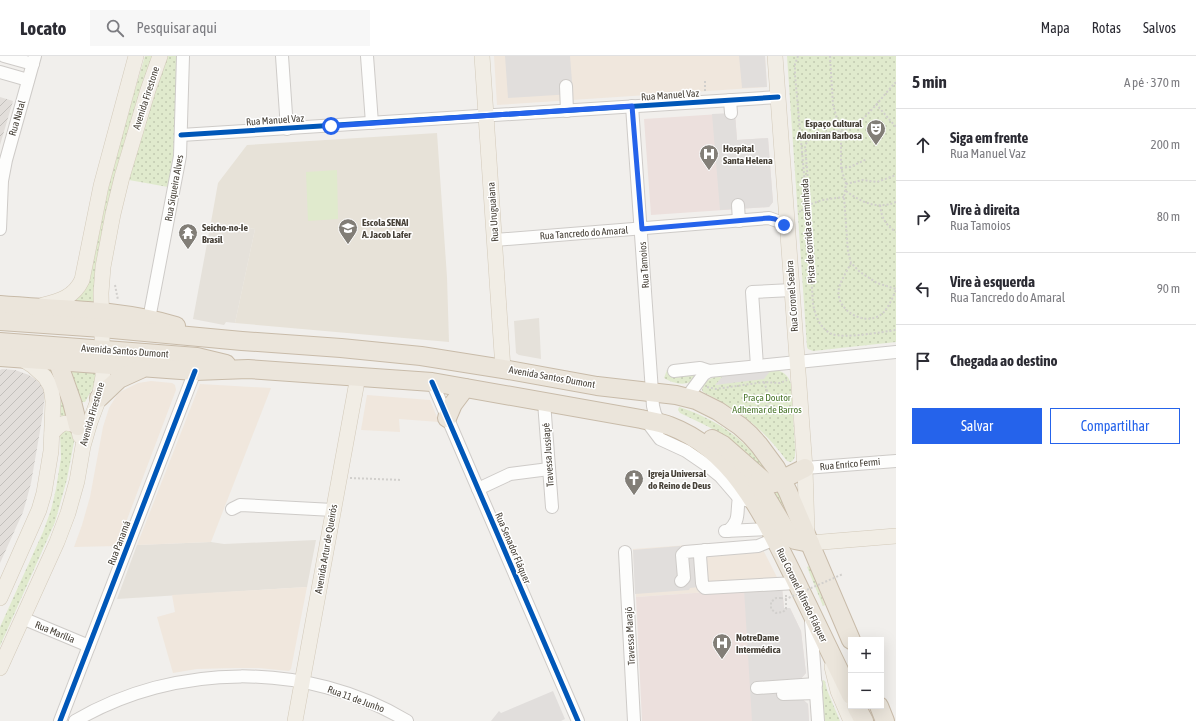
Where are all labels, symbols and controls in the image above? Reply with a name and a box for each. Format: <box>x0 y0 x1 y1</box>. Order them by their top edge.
search box <box>90 10 370 46</box>
text: Locato <box>20 17 66 39</box>
icon: search <box>104 17 126 39</box>
text: Pesquisar aqui <box>136 19 217 36</box>
text: Mapa <box>1041 20 1070 36</box>
text: Rotas <box>1092 20 1121 36</box>
text: Salvos <box>1143 20 1176 36</box>
street label: Avenida Firestone <box>131 65 162 131</box>
text: 5 min <box>912 72 947 92</box>
text: A pé · 370 m <box>1124 75 1180 90</box>
street label: Rua Manuel Vaz <box>641 87 700 103</box>
street label: Rua Natal <box>7 99 27 137</box>
street label: Rua Manuel Vaz <box>246 112 305 128</box>
route start <box>322 117 340 135</box>
place label: Espaço Cultural Adoniran Barbosa <box>796 118 862 141</box>
theatre icon: Espaço Cultural Adoniran Barbosa <box>865 118 887 146</box>
text: Siga em frente <box>950 129 1028 146</box>
icon: ahead <box>912 134 934 156</box>
text: 200 m <box>1151 137 1180 152</box>
hospital icon: Hospital Santa Helena <box>698 143 720 171</box>
place label: Hospital Santa Helena <box>723 143 773 166</box>
text: Rua Manuel Vaz <box>950 146 1026 161</box>
street label: Rua Siqueira Alves <box>163 154 185 222</box>
street label: Pista de corrida e caminhada <box>799 178 817 284</box>
street label: Rua Uruguaiana <box>485 181 501 242</box>
text: Vire à direita <box>950 201 1020 218</box>
icon: right <box>912 206 934 228</box>
text: 80 m <box>1157 209 1180 224</box>
route end <box>775 216 793 234</box>
school or university icon: Escola SENAI A. Jacob Lafer <box>337 217 359 245</box>
place label: Escola SENAI A. Jacob Lafer <box>361 217 412 240</box>
text: Rua Tamoios <box>950 218 1011 233</box>
temple icon: Seicho-no-Ie Brasil <box>177 222 199 250</box>
place label: Seicho-no-Ie Brasil <box>202 222 248 245</box>
street label: Rua Tancredo do Amaral <box>539 224 629 242</box>
street label: Rua Tamoios <box>637 241 651 289</box>
street label: Rua Coronel Seabra <box>784 260 800 332</box>
text: Vire à esquerda <box>950 273 1035 290</box>
icon: left <box>912 278 934 300</box>
text: 90 m <box>1157 281 1180 296</box>
text: Rua Tancredo do Amaral <box>950 290 1065 305</box>
street label: Avenida Santos Dumont <box>81 342 169 360</box>
icon: arrive <box>912 350 934 372</box>
text: Chegada ao destino <box>950 352 1058 369</box>
street label: Avenida Santos Dumont <box>508 364 596 390</box>
street label: Avenida Firestone <box>78 381 106 447</box>
park label: Praça Doutor Adhemar de Barros <box>732 392 802 415</box>
button: Salvar <box>912 408 1042 444</box>
button: Compartilhar <box>1050 408 1180 444</box>
street label: Travessa Jussiapé <box>540 422 556 487</box>
street label: Rua Enrico Fermi <box>819 456 881 472</box>
church icon: Igreja Universal do Reino de Deus <box>623 468 645 496</box>
place label: Igreja Universal do Reino de Deus <box>648 468 711 491</box>
street label: Avenida Artur de Queirós <box>313 503 339 595</box>
street label: Rua Senador Fláquer <box>493 511 533 586</box>
street label: Rua Panamá <box>106 519 133 567</box>
street label: Rua Coronel Alfredo Fláquer <box>774 546 830 645</box>
street label: Travessa Marajó <box>623 606 637 666</box>
street label: Rua Marília <box>33 619 77 645</box>
hospital icon: NotreDame Intermédica <box>711 632 733 660</box>
place label: NotreDame Intermédica <box>736 632 781 655</box>
map controls <box>848 637 884 709</box>
button: + <box>848 637 884 673</box>
button: − <box>848 673 884 709</box>
street label: Rua 11 de Junho <box>326 684 386 714</box>

